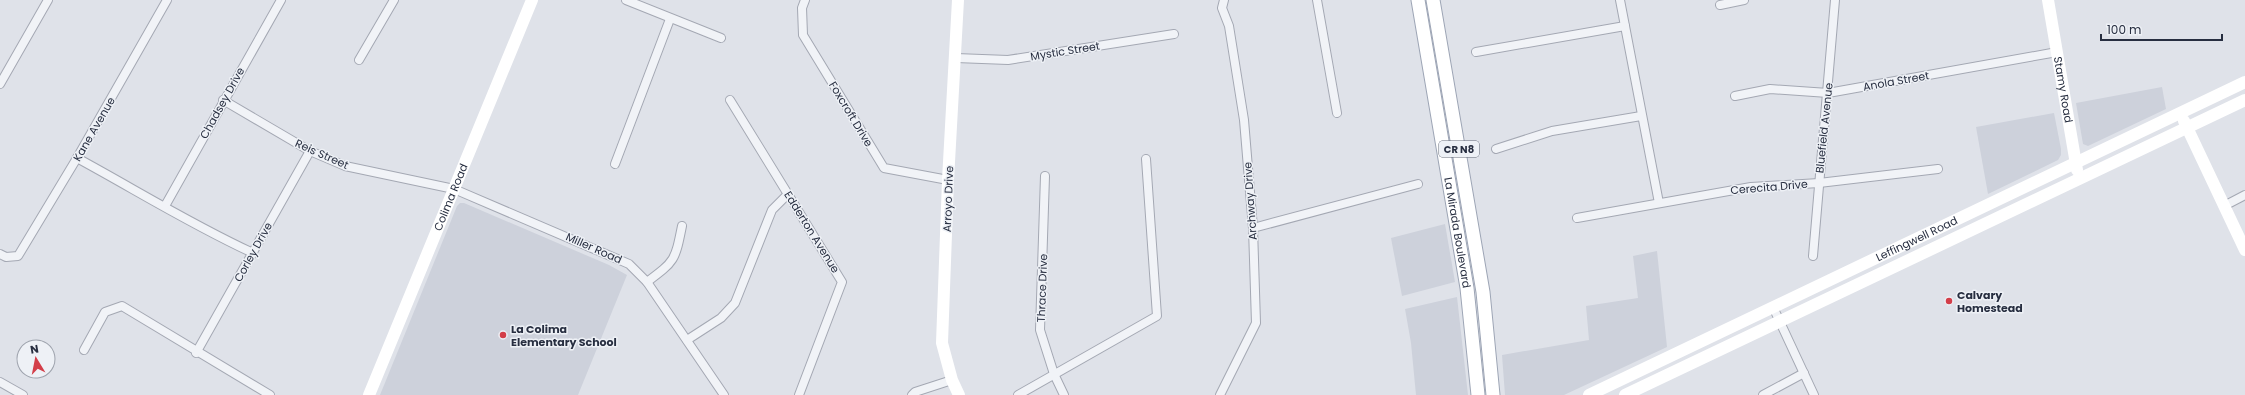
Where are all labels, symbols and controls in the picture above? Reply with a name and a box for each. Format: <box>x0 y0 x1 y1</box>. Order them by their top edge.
scale bar <box>2101 16 2222 42</box>
text: 100 m <box>2107 21 2141 38</box>
street label: Mystic Street <box>1029 38 1101 64</box>
street label: Stamy Road <box>2050 55 2077 124</box>
street label: Chadsey Drive <box>196 64 248 142</box>
street label: Anola Street <box>1862 67 1930 95</box>
street label: Foxcroft Drive <box>825 78 877 150</box>
street label: Bluefield Avenue <box>1811 82 1837 174</box>
street label: Kane Avenue <box>69 94 119 164</box>
street label: Reis Street <box>293 135 351 173</box>
road number: CR N8 <box>1439 141 1479 157</box>
street label: Colima Road <box>430 161 472 233</box>
street label: Archway Drive <box>1239 161 1261 241</box>
street label: Arroyo Drive <box>939 165 957 232</box>
street label: La Mirada Boulevard <box>1440 176 1475 289</box>
street label: Cerecita Drive <box>1730 176 1809 198</box>
street label: Edderton Avenue <box>780 188 844 276</box>
street label: Leffingwell Road <box>1873 212 1960 265</box>
street label: Corley Drive <box>230 219 276 285</box>
street label: Miller Road <box>563 228 625 268</box>
street label: Thrace Drive <box>1033 253 1051 323</box>
place label: Calvary Homestead <box>1957 287 2023 316</box>
marker: Calvary Homestead <box>1944 296 1954 306</box>
place label: La Colima Elementary School <box>511 321 617 350</box>
marker: La Colima Elementary School <box>498 330 508 340</box>
north arrow <box>16 339 56 379</box>
text: N <box>29 341 40 358</box>

